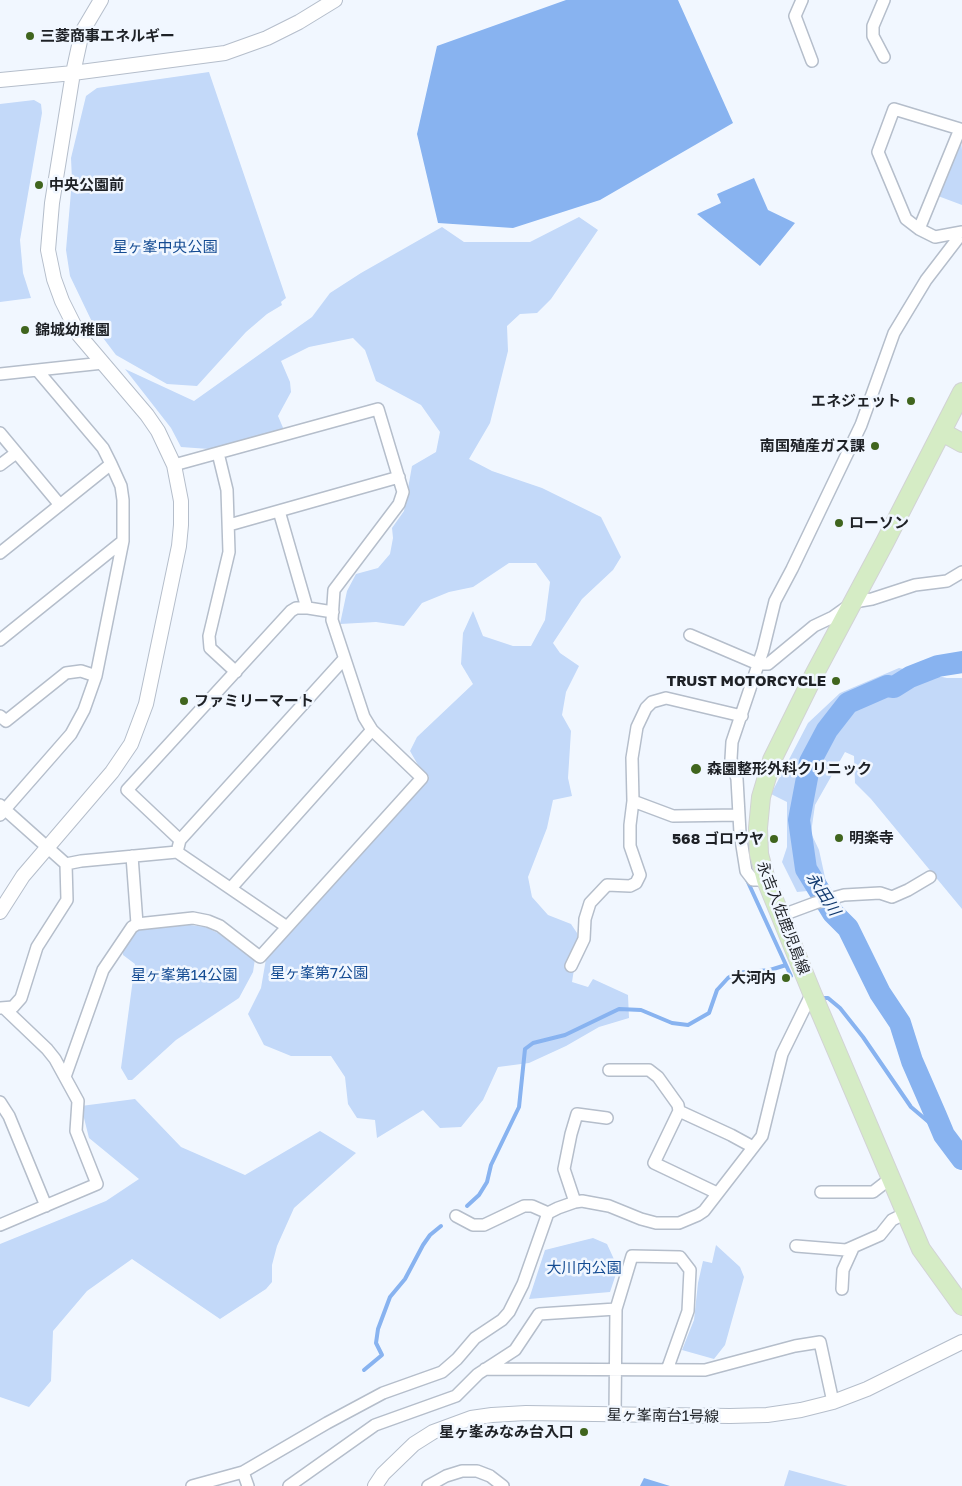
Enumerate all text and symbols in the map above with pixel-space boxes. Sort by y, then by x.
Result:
place label: 三菱商事エネルギー [40,27,175,45]
marker: 三菱商事エネルギー [24,30,36,42]
place label: 中央公園前 [49,176,124,194]
marker: 中央公園前 [33,179,45,191]
park label: 星ヶ峯中央公園 [113,238,217,256]
place label: 錦城幼稚園 [35,321,110,339]
marker: 錦城幼稚園 [19,324,31,336]
place label: エネジェット [811,392,901,410]
marker: エネジェット [905,395,917,407]
place label: 南国殖産ガス課 [760,437,865,455]
marker: 南国殖産ガス課 [869,440,881,452]
place label: ローソン [849,514,909,532]
marker: ローソン [833,517,845,529]
place label: TRUST MOTORCYCLE [666,672,826,690]
marker: TRUST MOTORCYCLE [830,675,842,687]
place label: ファミリーマート [194,692,314,710]
marker: ファミリーマート [178,695,190,707]
place label: 森園整形外科クリニック [707,760,872,778]
marker: 森園整形外科クリニック [689,762,703,776]
place label: 明楽寺 [849,829,894,847]
place label: 568 ゴロウヤ [672,830,764,848]
marker: 明楽寺 [833,832,845,844]
marker: 568 ゴロウヤ [768,833,780,845]
street label: 永吉入佐鹿児島線 [753,859,813,977]
water label: 永田川 [802,869,844,919]
park label: 星ヶ峯第7公園 [270,964,368,982]
park label: 星ヶ峯第14公園 [131,966,237,984]
place label: 大河内 [731,969,776,987]
marker: 大河内 [780,972,792,984]
park label: 大川内公園 [547,1259,621,1277]
street label: 星ヶ峯南台1号線 [607,1406,719,1426]
place label: 星ヶ峯みなみ台入口 [439,1423,574,1441]
marker: 星ヶ峯みなみ台入口 [578,1426,590,1438]

